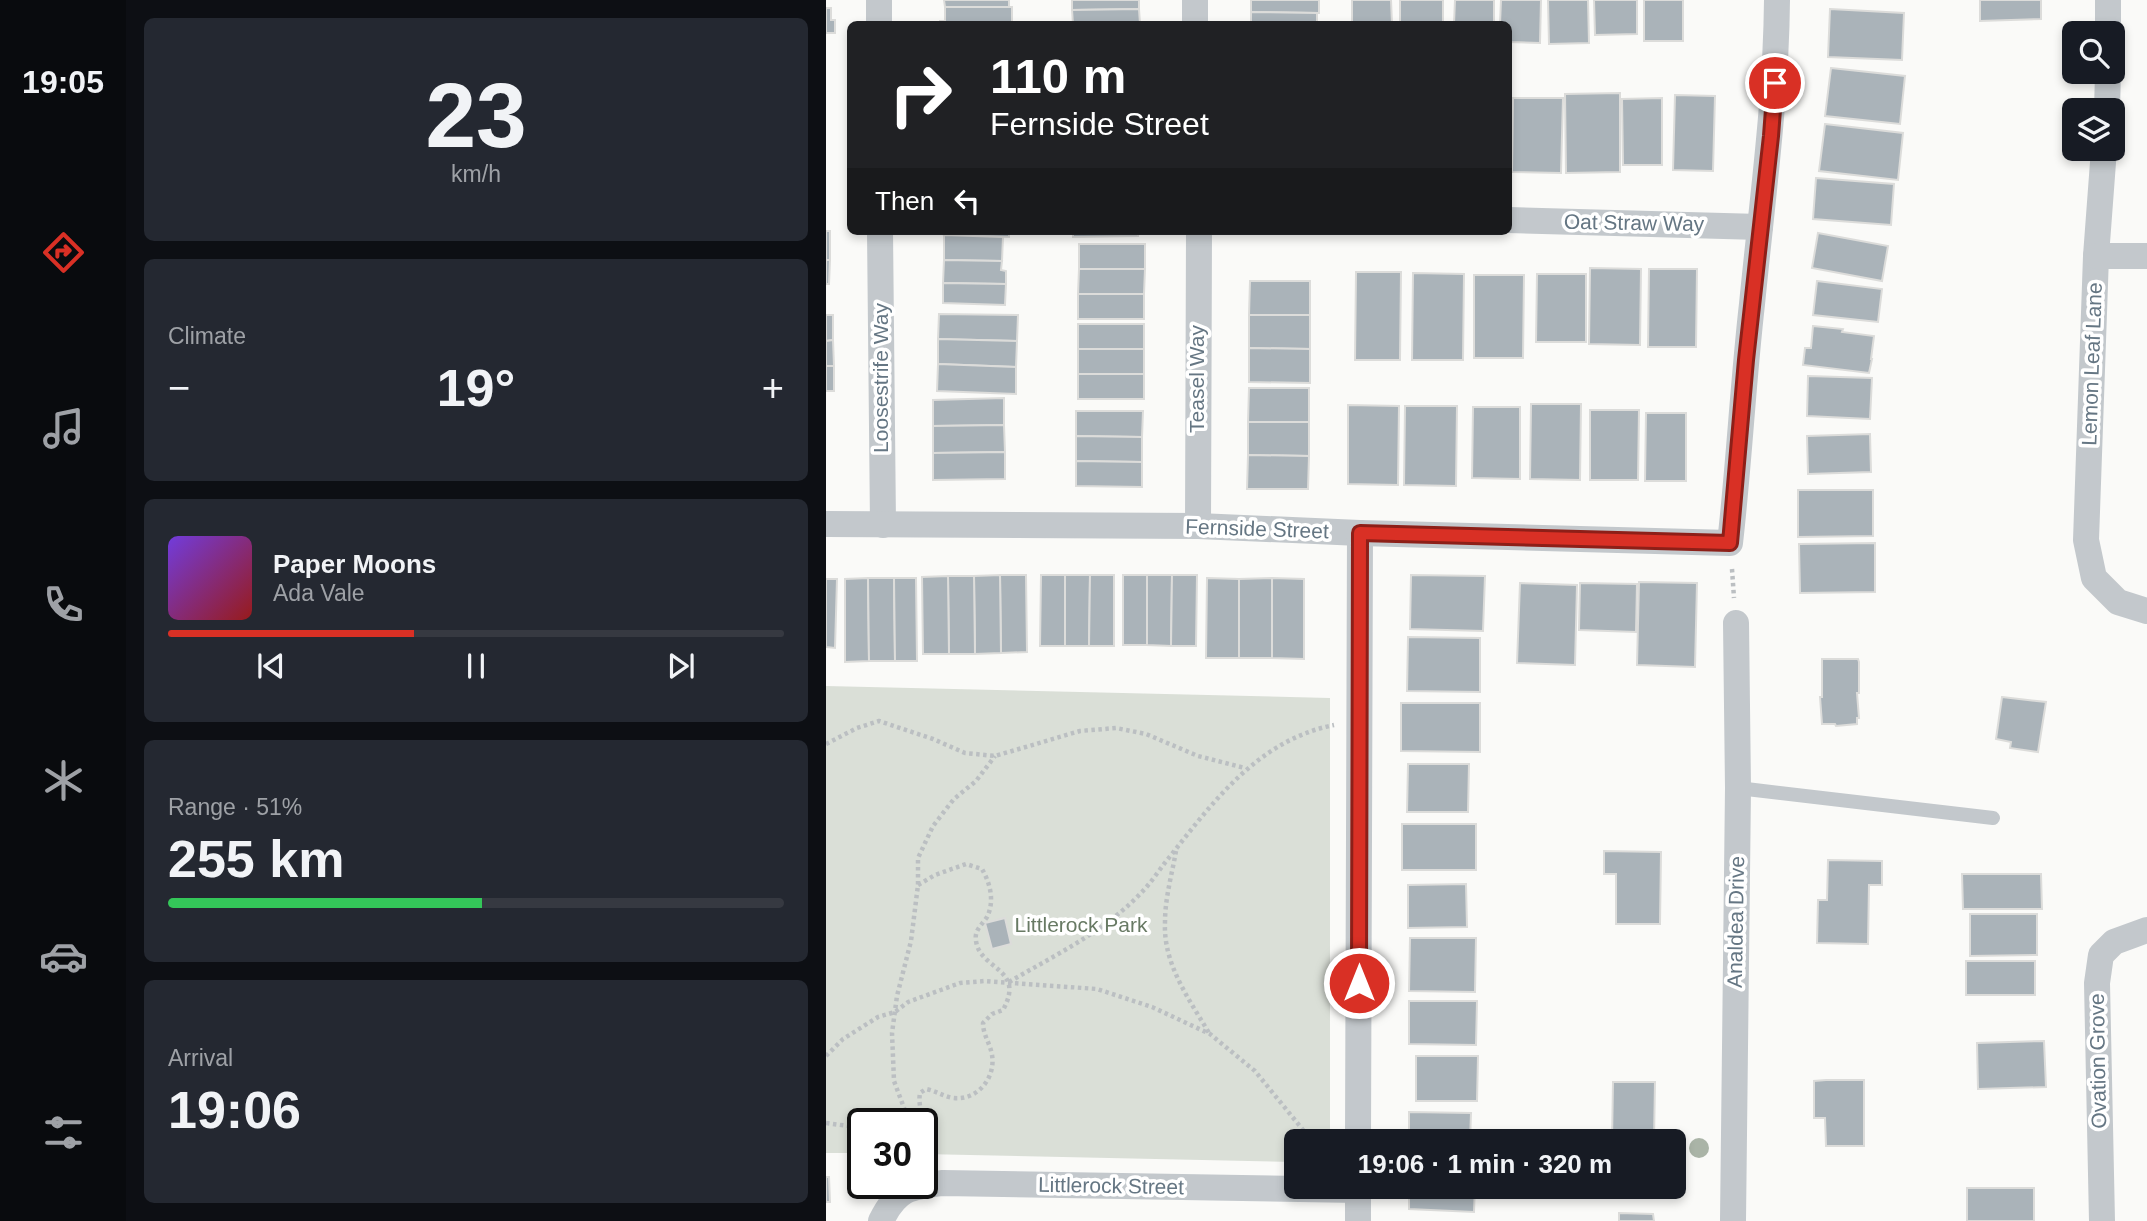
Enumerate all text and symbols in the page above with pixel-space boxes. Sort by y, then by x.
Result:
map controls [2062,21,2125,161]
button: search [2062,21,2125,84]
icon: right [875,49,966,140]
text: 110 m [990,49,1126,103]
pin [1745,53,1805,113]
text: 19:05 [22,64,104,100]
icon: arrive [1756,64,1794,102]
text: 23 [425,65,527,166]
button: layers [2062,98,2125,161]
text: Fernside Street [990,106,1209,142]
text: km/h [451,161,501,187]
icon: left [948,182,986,220]
text: Then [875,186,934,216]
street label: Oat Straw Way [1564,210,1705,235]
icon: directions [39,228,88,277]
street label: Lemon Leaf Lane [2077,282,2106,446]
street label: Loosestrife Way [869,303,892,453]
text: Climate [168,323,246,349]
street label: Teasel Way [1185,325,1208,433]
text: 19° [437,359,515,417]
text: − [168,367,190,409]
text: + [762,367,784,409]
icon: music [39,404,88,453]
street label: Fernside Street [1185,515,1329,543]
text: Paper Moons [273,549,436,579]
icon: phone [39,580,88,629]
text: Ada Vale [273,580,365,606]
icon: previous [252,647,290,685]
icon: pause [457,647,495,685]
icon: next [662,647,700,685]
icon: climate [39,756,88,805]
text: Range · 51% [168,794,302,820]
text: 255 km [168,830,344,888]
street label: Analdea Drive [1723,856,1748,988]
park label: Littlerock Park [1014,913,1148,936]
icon: car [39,932,88,981]
position arrow [1322,946,1396,1020]
street label: Ovation Grove [2085,993,2110,1129]
text: Arrival [168,1045,233,1071]
text: 19:06 [168,1081,301,1139]
icon: filters [39,1108,88,1157]
speed limit sign: 30 [847,1108,938,1199]
text: 19:06 · 1 min · 320 m [1358,1149,1612,1179]
street label: Littlerock Street [1038,1173,1184,1198]

